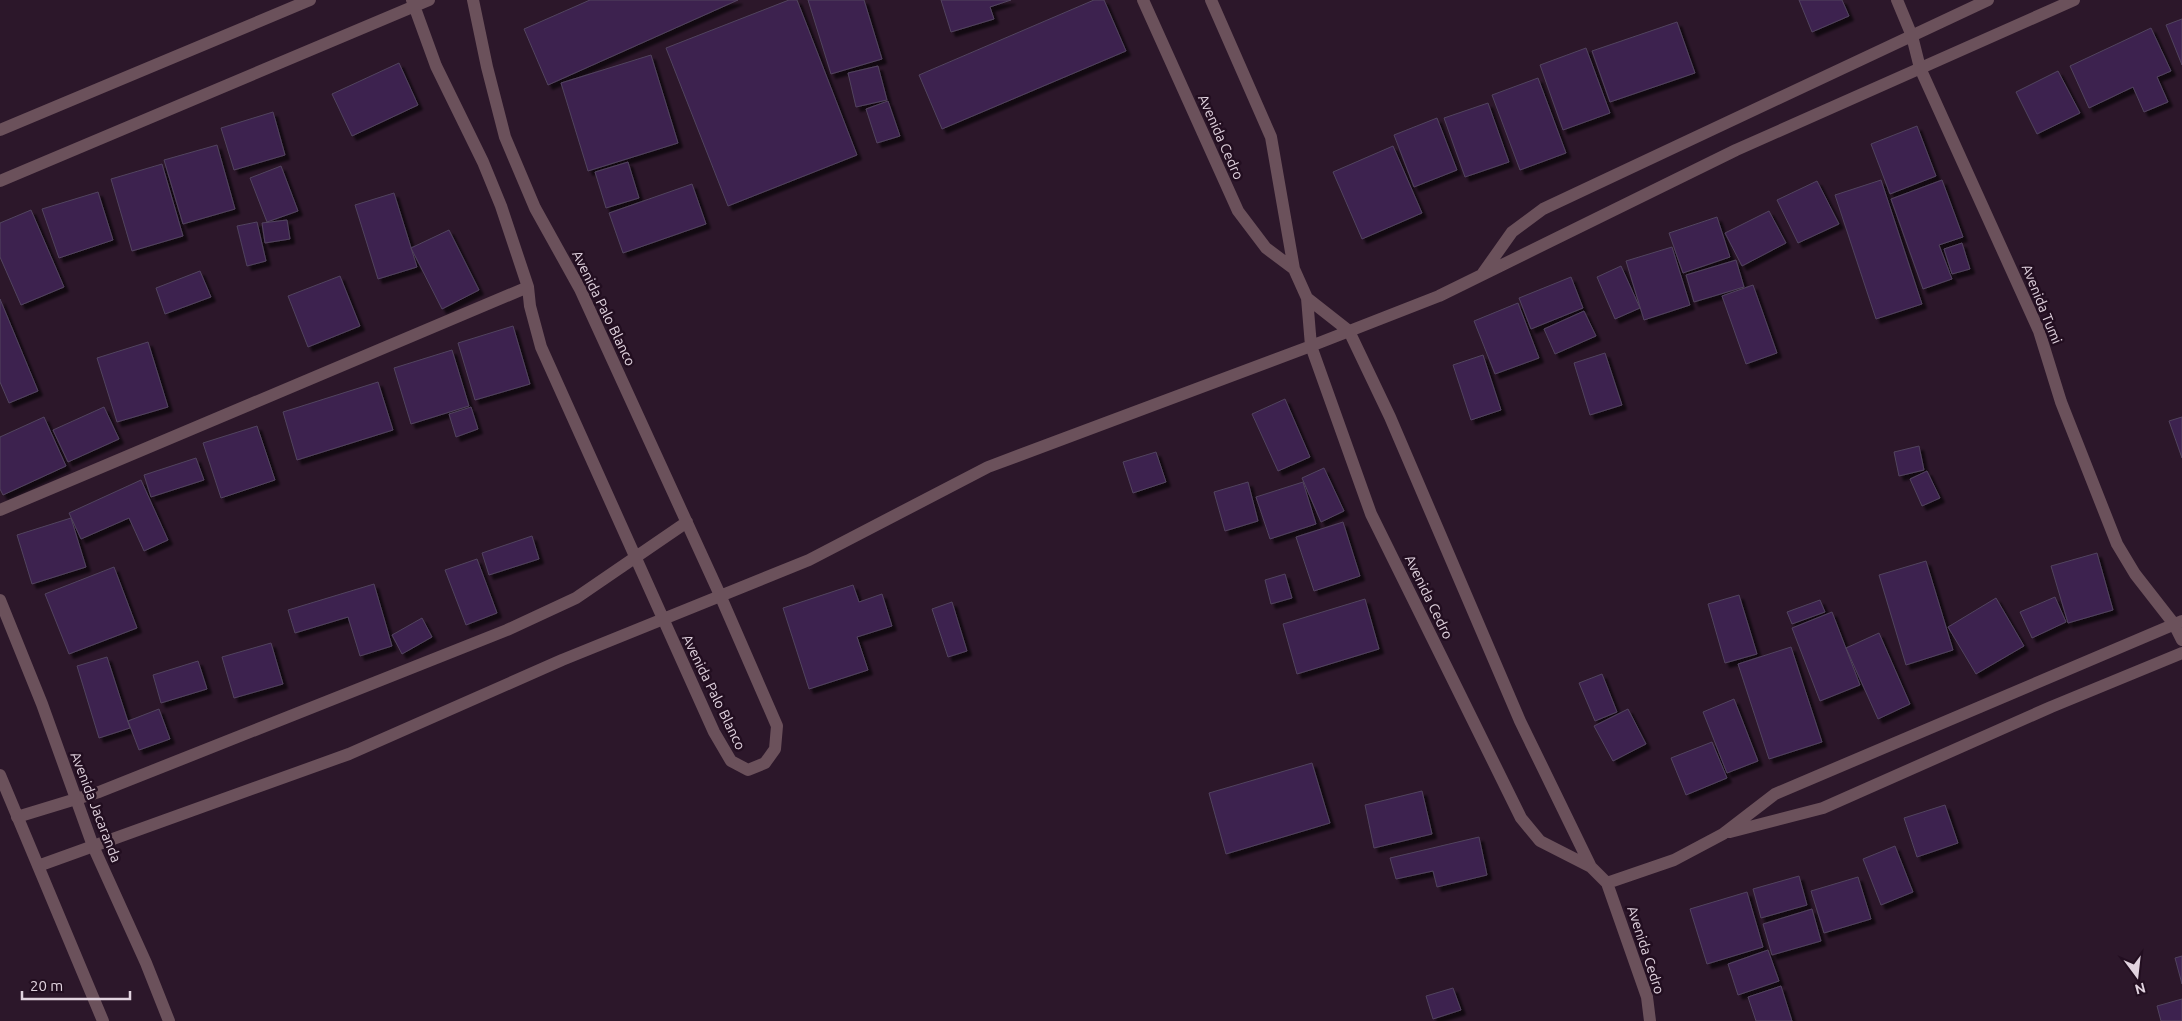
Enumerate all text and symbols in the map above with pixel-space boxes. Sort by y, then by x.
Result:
street label: Avenida Cedro [1195,92,1247,182]
street label: Avenida Palo Blanco [569,248,639,368]
street label: Avenida Tumi [2019,262,2065,346]
street label: Avenida Cedro [1402,552,1456,642]
street label: Avenida Palo Blanco [679,632,749,752]
street label: Avenida Jacaranda [68,749,124,865]
street label: Avenida Cedro [1624,904,1668,996]
north arrow [2112,951,2162,1001]
scale bar [22,968,130,1000]
text: 20 m [30,977,63,994]
text: N [2133,979,2147,998]

